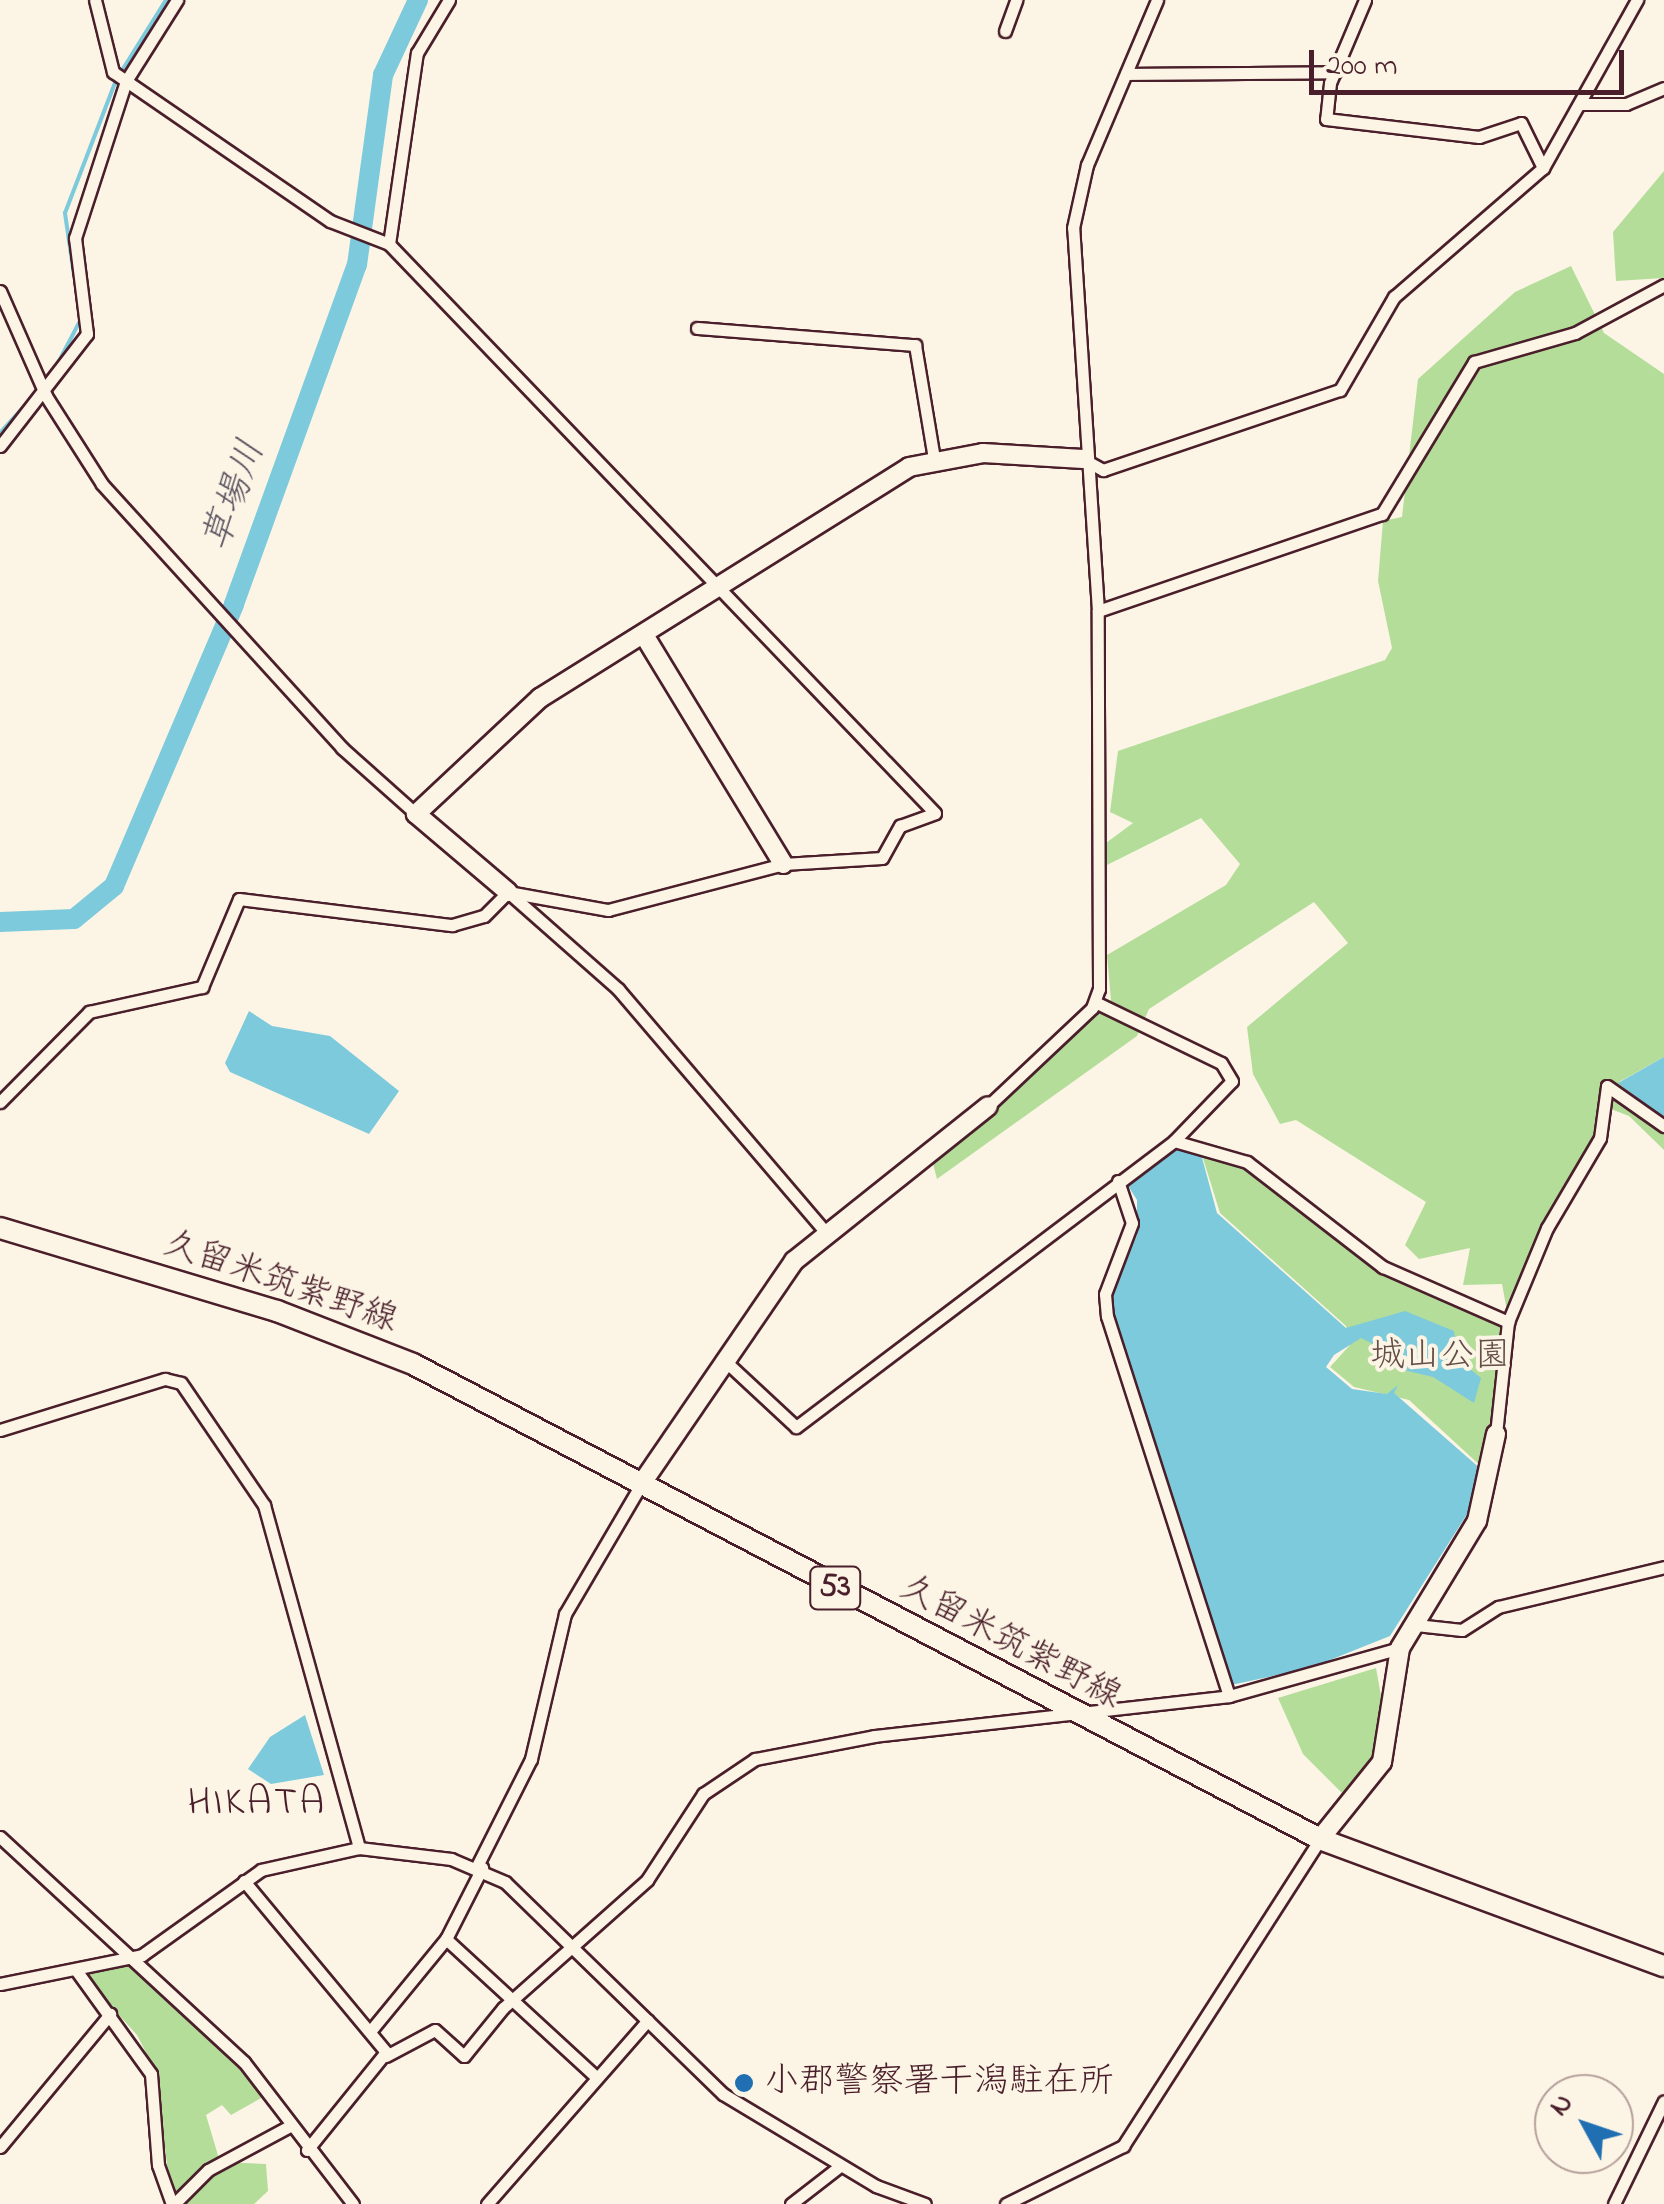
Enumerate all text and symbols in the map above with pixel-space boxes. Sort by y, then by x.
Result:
scale bar [1314,30,1629,92]
text: 200 m [1326,45,1398,89]
water label: 草場川 [195,435,277,557]
street label: 久留米筑紫野線 [157,1223,403,1343]
park label: 城山公園 [1370,1336,1510,1378]
road number: 53 [808,1561,862,1615]
street label: 久留米筑紫野線 [892,1567,1128,1719]
district label: HIKATA [187,1780,327,1828]
place label: 小郡警察署干潟駐在所 [764,2062,1114,2104]
marker: 小郡警察署干潟駐在所 [733,2072,755,2094]
north arrow [1534,2074,1634,2174]
text: N [1540,2085,1584,2126]

